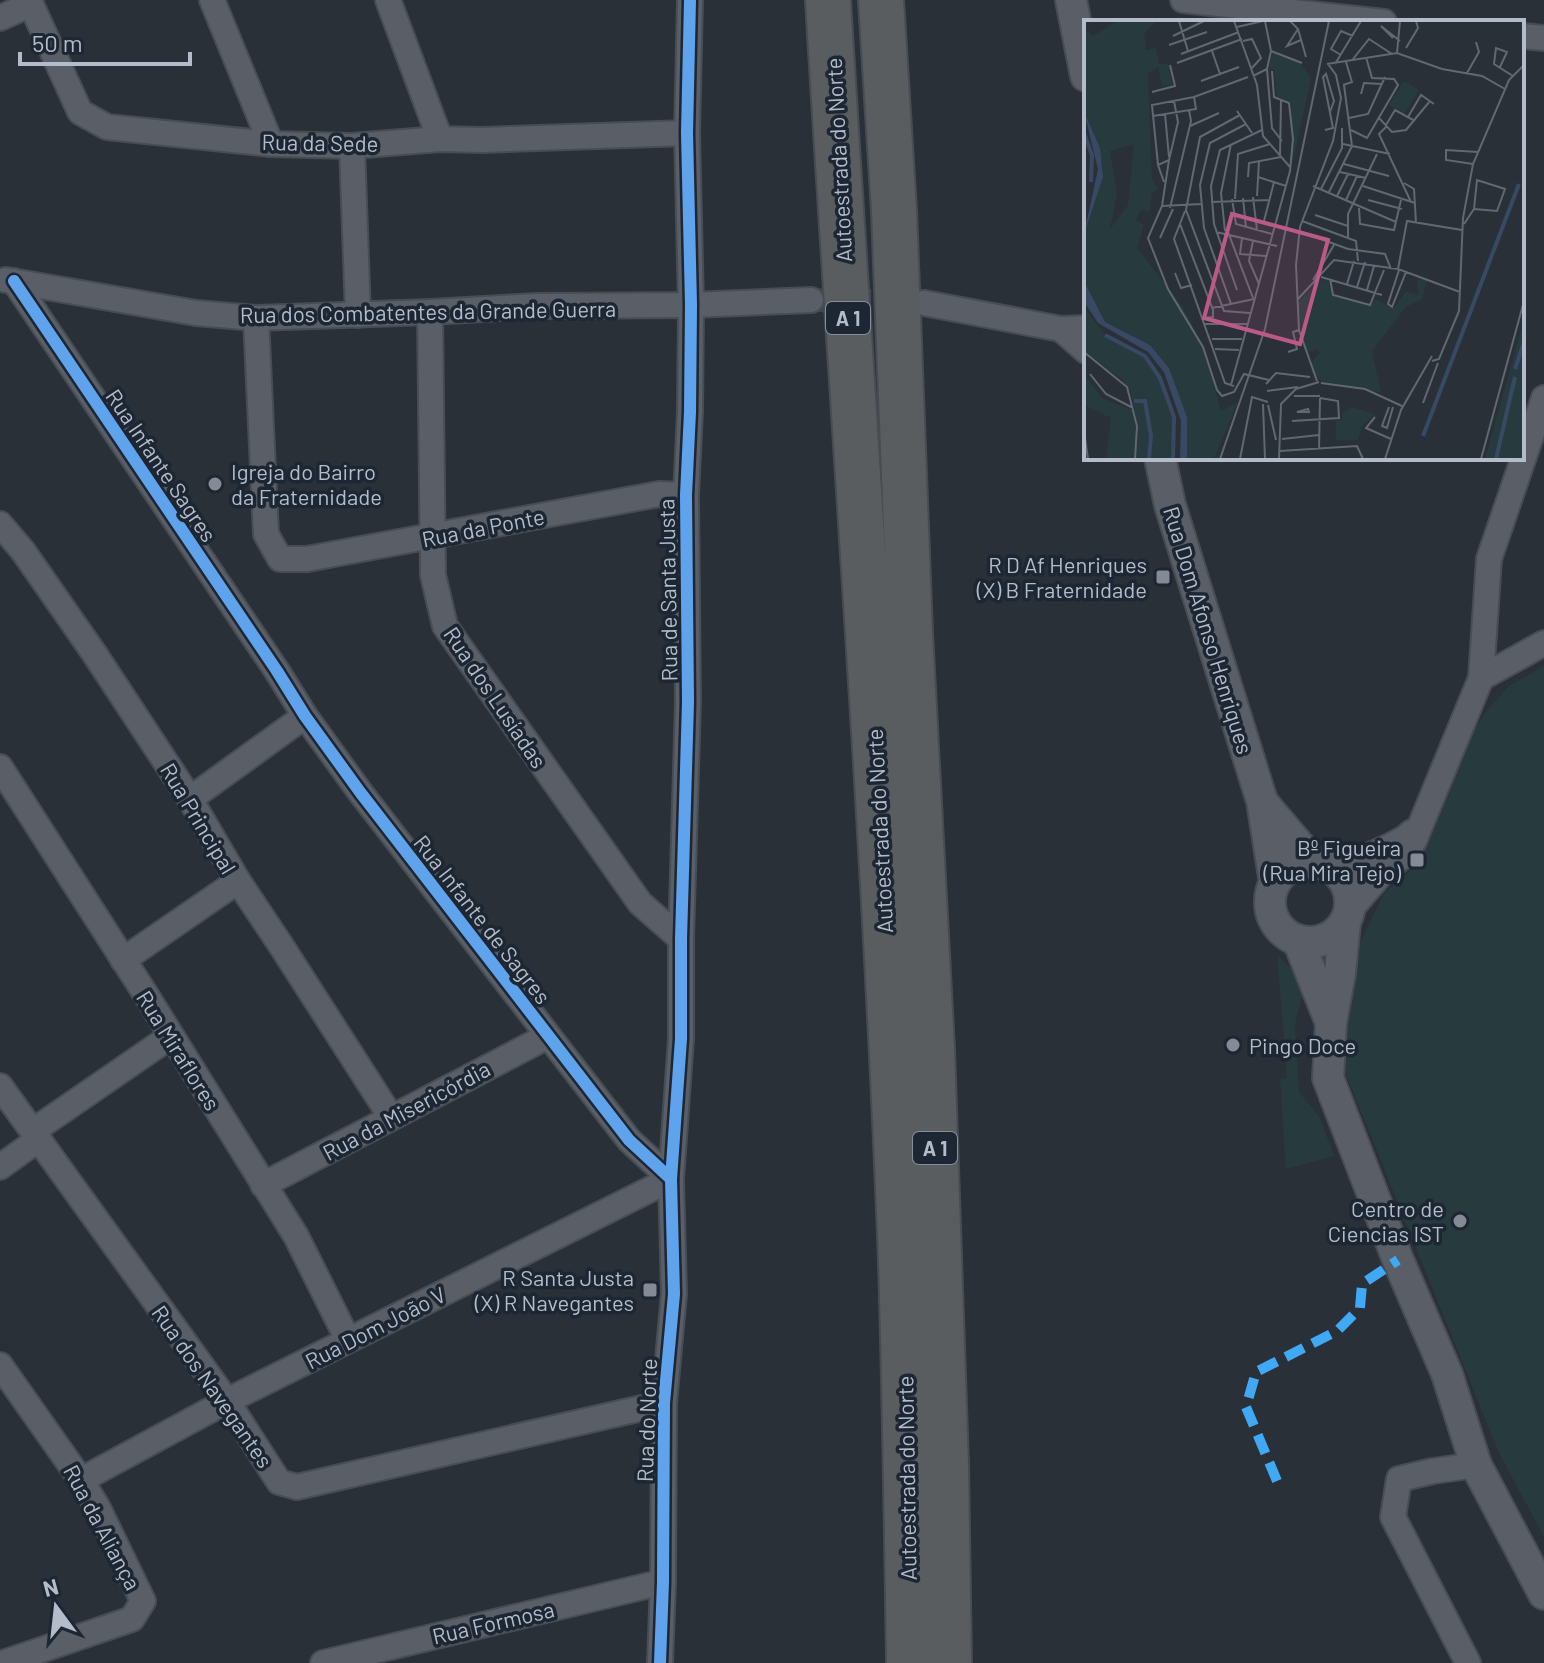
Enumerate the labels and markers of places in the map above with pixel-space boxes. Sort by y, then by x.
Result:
place label: Igreja do Bairro da Fraternidade [231,458,382,509]
marker: Igreja do Bairro da Fraternidade [206,475,224,493]
place label: R D Af Henriques (X) B Fraternidade [976,551,1147,602]
marker: R D Af Henriques (X) B Fraternidade [1154,568,1172,586]
place label: Bº Figueira (Rua Mira Tejo) [1263,834,1401,885]
marker: Bº Figueira (Rua Mira Tejo) [1408,851,1426,869]
place label: Pingo Doce [1249,1032,1356,1058]
marker: Pingo Doce [1224,1036,1242,1054]
place label: Centro de Ciencias IST [1328,1195,1444,1246]
marker: Centro de Ciencias IST [1451,1212,1469,1230]
place label: R Santa Justa (X) R Navegantes [474,1264,634,1315]
marker: R Santa Justa (X) R Navegantes [641,1281,659,1299]

